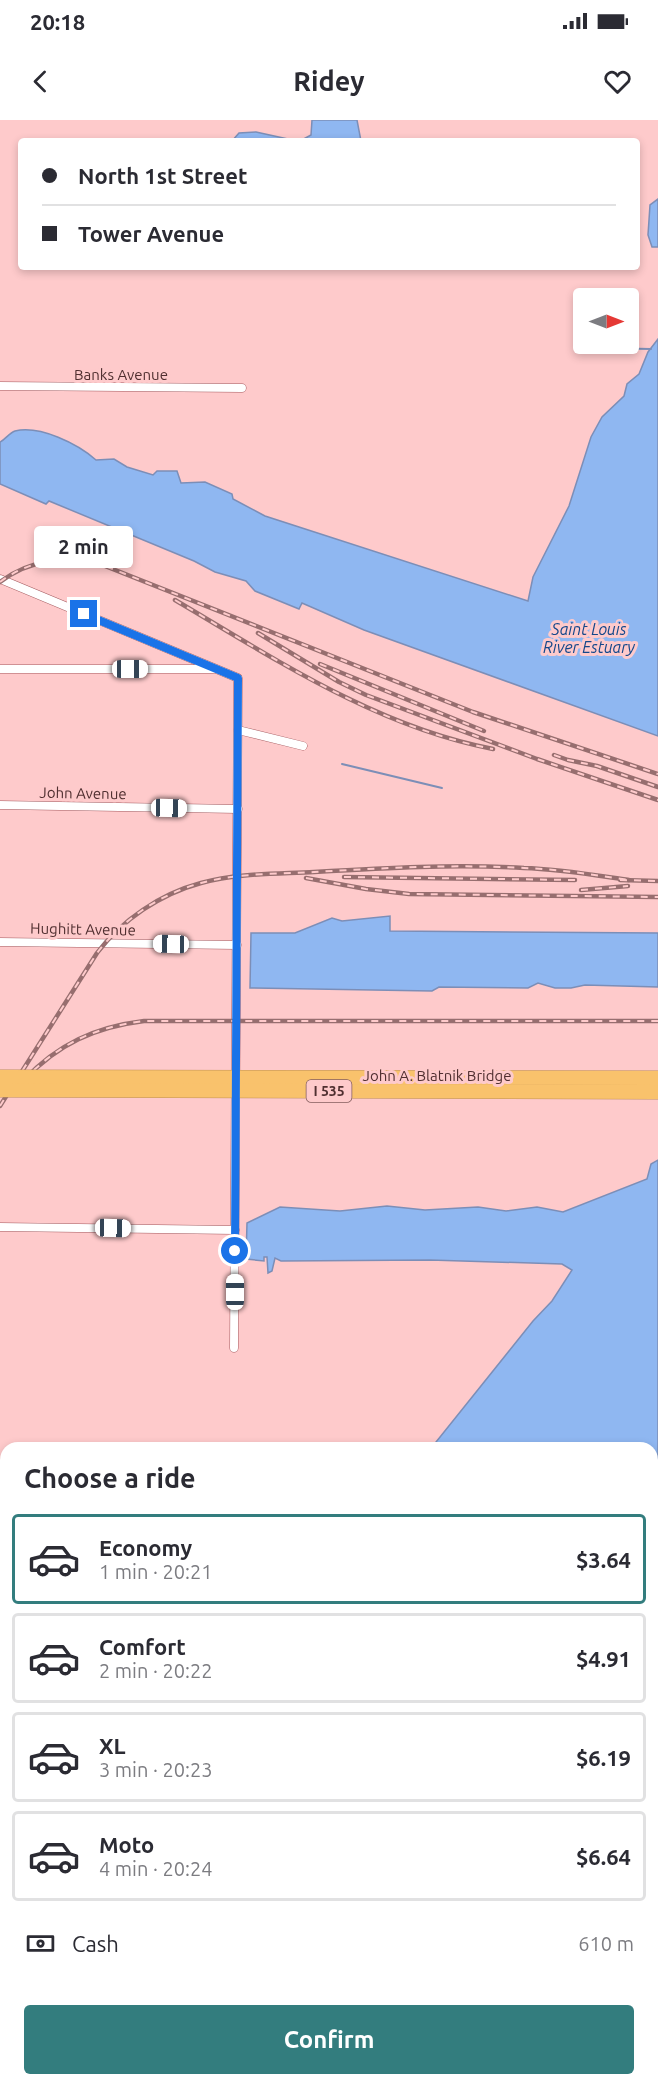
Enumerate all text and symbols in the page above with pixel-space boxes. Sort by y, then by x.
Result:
text: 20:18 [30,9,85,34]
icon: back [24,65,57,98]
icon: heart [601,65,634,98]
text: Ridey [293,66,365,96]
text: North 1st Street [78,163,247,188]
text: Tower Avenue [78,221,224,246]
north arrow [573,288,639,354]
map controls [573,288,639,354]
street label: Banks Avenue [74,366,168,383]
callout: 2 min [34,527,134,569]
text: 2 min [58,535,109,558]
route end [70,600,97,627]
water label: Saint Louis River Estuary [543,620,635,656]
car [112,660,148,678]
street label: John Avenue [39,784,127,802]
car [151,799,187,817]
street label: Hughitt Avenue [30,920,136,938]
car [153,935,189,953]
street label: John A. Blatnik Bridge [363,1067,511,1084]
road number: I 535 [306,1080,352,1102]
car [95,1219,131,1237]
route start [221,1237,248,1264]
car [226,1274,244,1310]
text: Choose a ride [24,1463,196,1493]
icon: car [27,1532,81,1586]
text: Economy [99,1535,192,1560]
text: $3.64 [576,1547,631,1572]
text: 1 min · 20:21 [99,1560,213,1583]
icon: car [27,1631,81,1685]
text: Comfort [99,1634,186,1659]
text: $4.91 [576,1646,631,1671]
text: 2 min · 20:22 [99,1659,213,1682]
icon: car [27,1730,81,1784]
text: XL [99,1733,126,1758]
text: $6.19 [576,1745,631,1770]
text: 3 min · 20:23 [99,1758,213,1781]
icon: car [27,1829,81,1883]
text: Moto [99,1832,154,1857]
text: $6.64 [576,1844,631,1869]
text: 4 min · 20:24 [99,1857,213,1880]
icon: cash [24,1927,57,1960]
text: Cash [72,1931,119,1956]
text: 610 m [578,1932,634,1955]
button: Confirm [24,2005,634,2074]

